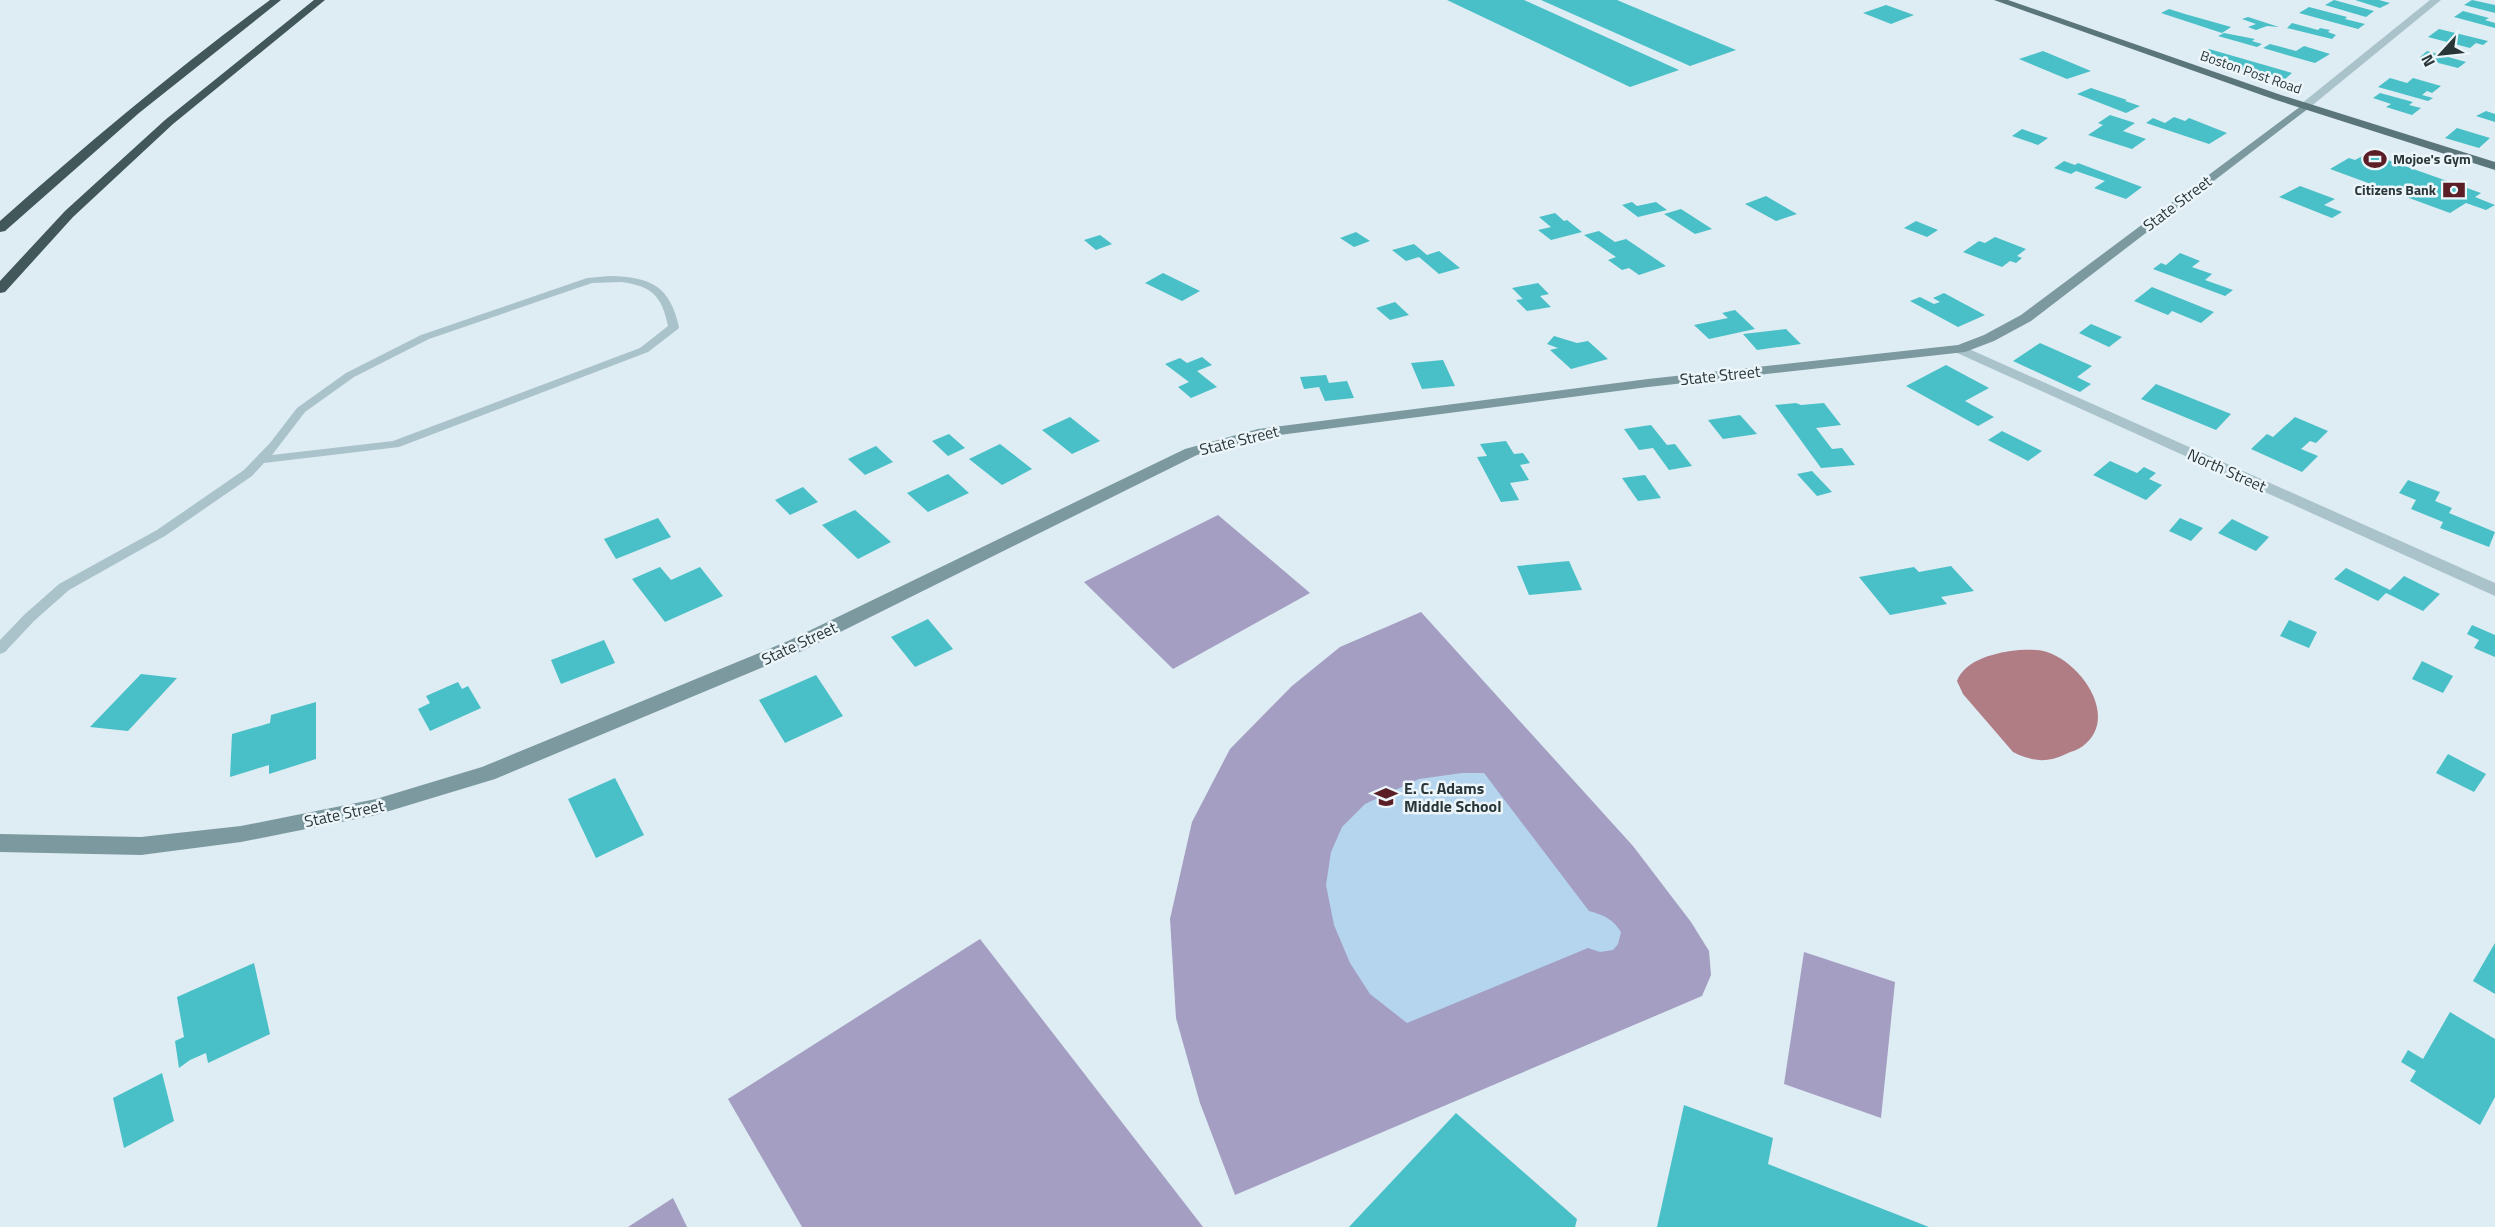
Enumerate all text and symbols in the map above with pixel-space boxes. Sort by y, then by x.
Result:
north arrow [2411,24,2471,84]
street label: Boston Post Road [2198,44,2305,99]
text: N [2414,50,2441,71]
sports icon: Mojoe's Gym [2362,146,2388,172]
place label: Mojoe's Gym [2393,148,2471,169]
street label: State Street [2138,169,2217,237]
bank icon: Citizens Bank [2441,177,2467,203]
place label: Citizens Bank [2355,179,2437,200]
street label: State Street [1679,359,1762,391]
street label: State Street [1197,419,1281,461]
street label: North Street [2184,442,2270,498]
street label: State Street [757,615,841,671]
place label: E. C. Adams Middle School [1404,776,1501,818]
school or university icon: E. C. Adams Middle School [1373,784,1399,810]
street label: State Street [302,793,386,833]

